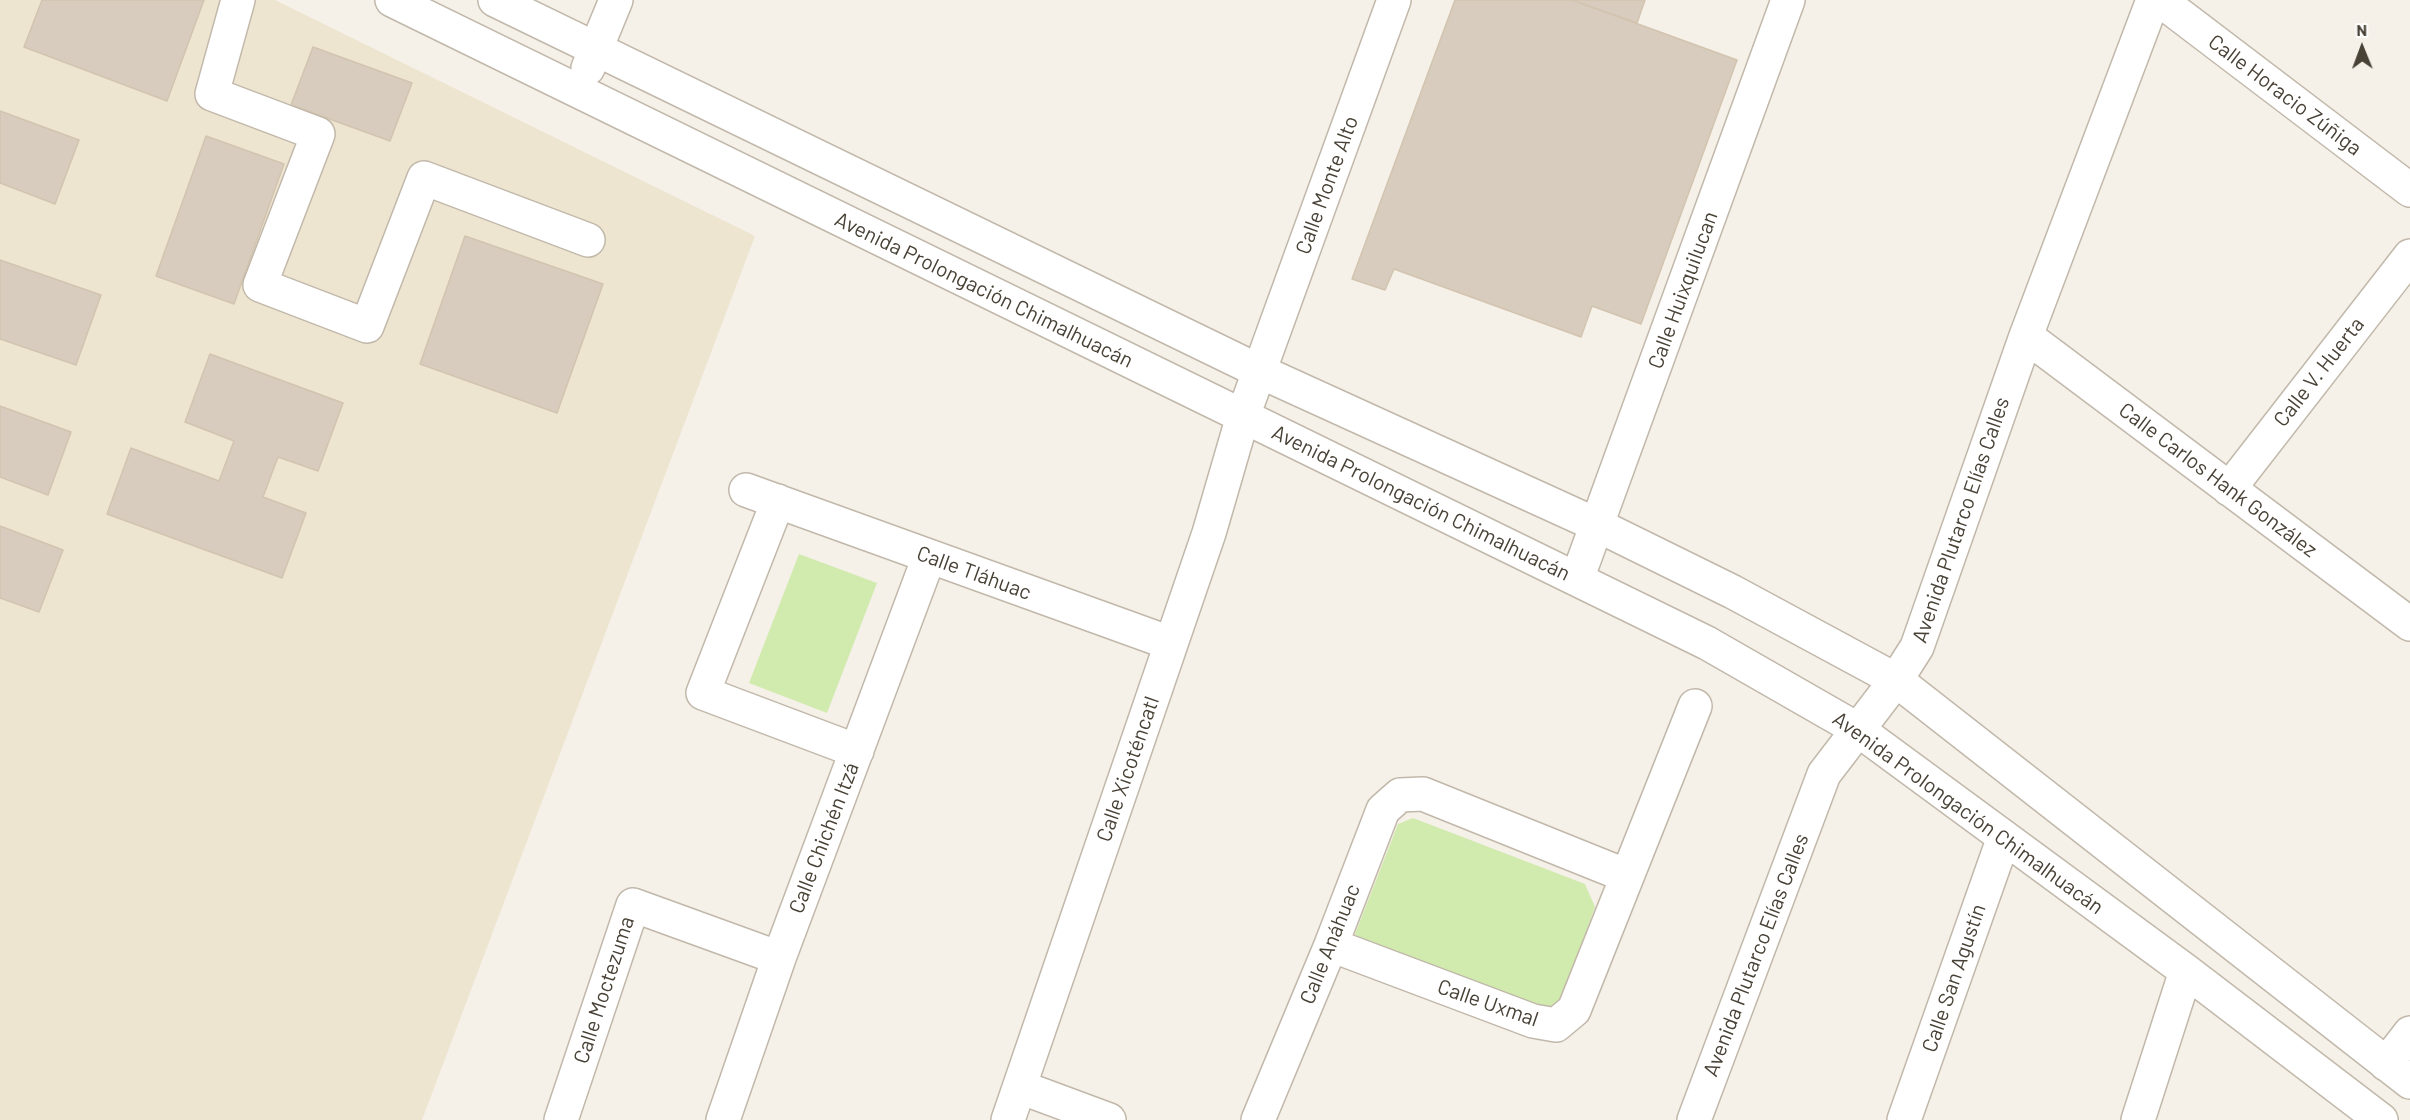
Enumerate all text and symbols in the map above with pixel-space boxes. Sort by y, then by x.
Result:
north arrow [2332,18,2392,78]
text: N [2356,20,2367,39]
street label: Calle Horacio Zúñiga [2203,29,2367,161]
street label: Calle Monte Alto [1290,112,1364,258]
street label: Avenida Prolongación Chimalhuacán [831,207,1137,373]
street label: Calle Huixquilucan [1643,208,1723,372]
street label: Calle V. Huerta [2268,312,2370,432]
street label: Avenida Plutarco Elías Calles [1907,394,2015,646]
street label: Calle Carlos Hank González [2114,397,2322,563]
street label: Avenida Prolongación Chimalhuacán [1268,420,1574,586]
street label: Calle Tláhuac [913,541,1035,605]
street label: Calle Xicoténcatl [1091,693,1165,845]
street label: Avenida Prolongación Chimalhuacán [1828,706,2108,920]
street label: Calle Chichén Itzá [784,759,864,917]
street label: Avenida Plutarco Elías Calles [1698,830,1814,1080]
street label: Calle Anáhuac [1294,880,1366,1008]
street label: Calle San Agustín [1917,901,1991,1055]
street label: Calle Moctezuma [568,913,640,1067]
street label: Calle Uxmal [1434,974,1542,1032]

